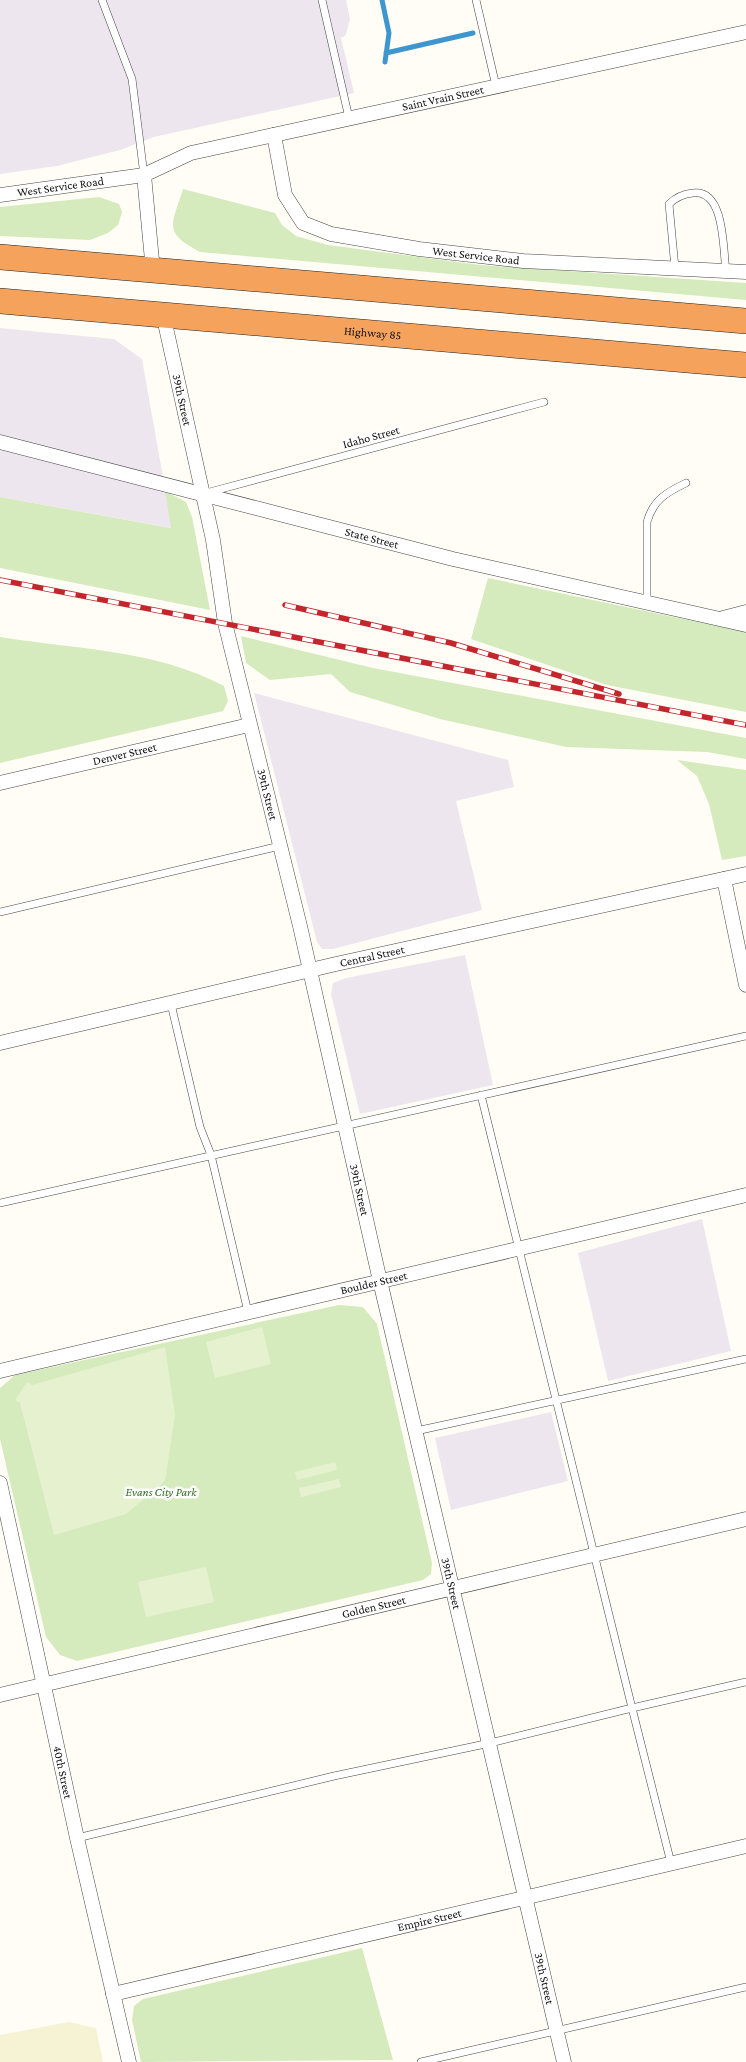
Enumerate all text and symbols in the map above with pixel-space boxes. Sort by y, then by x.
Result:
street label: Saint Vrain Street [401,82,486,114]
street label: West Service Road [16,174,105,200]
street label: West Service Road [432,244,521,268]
street label: Highway 85 [344,324,402,342]
street label: 39th Street [169,373,195,428]
street label: Idaho Street [341,422,402,451]
street label: State Street [344,524,401,552]
street label: Denver Street [91,740,159,768]
street label: 39th Street [254,767,281,823]
street label: Central Street [338,942,407,970]
street label: 39th Street [347,1163,372,1218]
street label: Boulder Street [339,1268,410,1297]
park label: Evans City Park [126,1485,197,1499]
street label: 39th Street [438,1556,464,1612]
street label: Golden Street [340,1592,408,1621]
street label: 40th Street [50,1745,76,1801]
street label: Empire Street [396,1906,464,1934]
street label: 39th Street [531,1951,557,2007]

